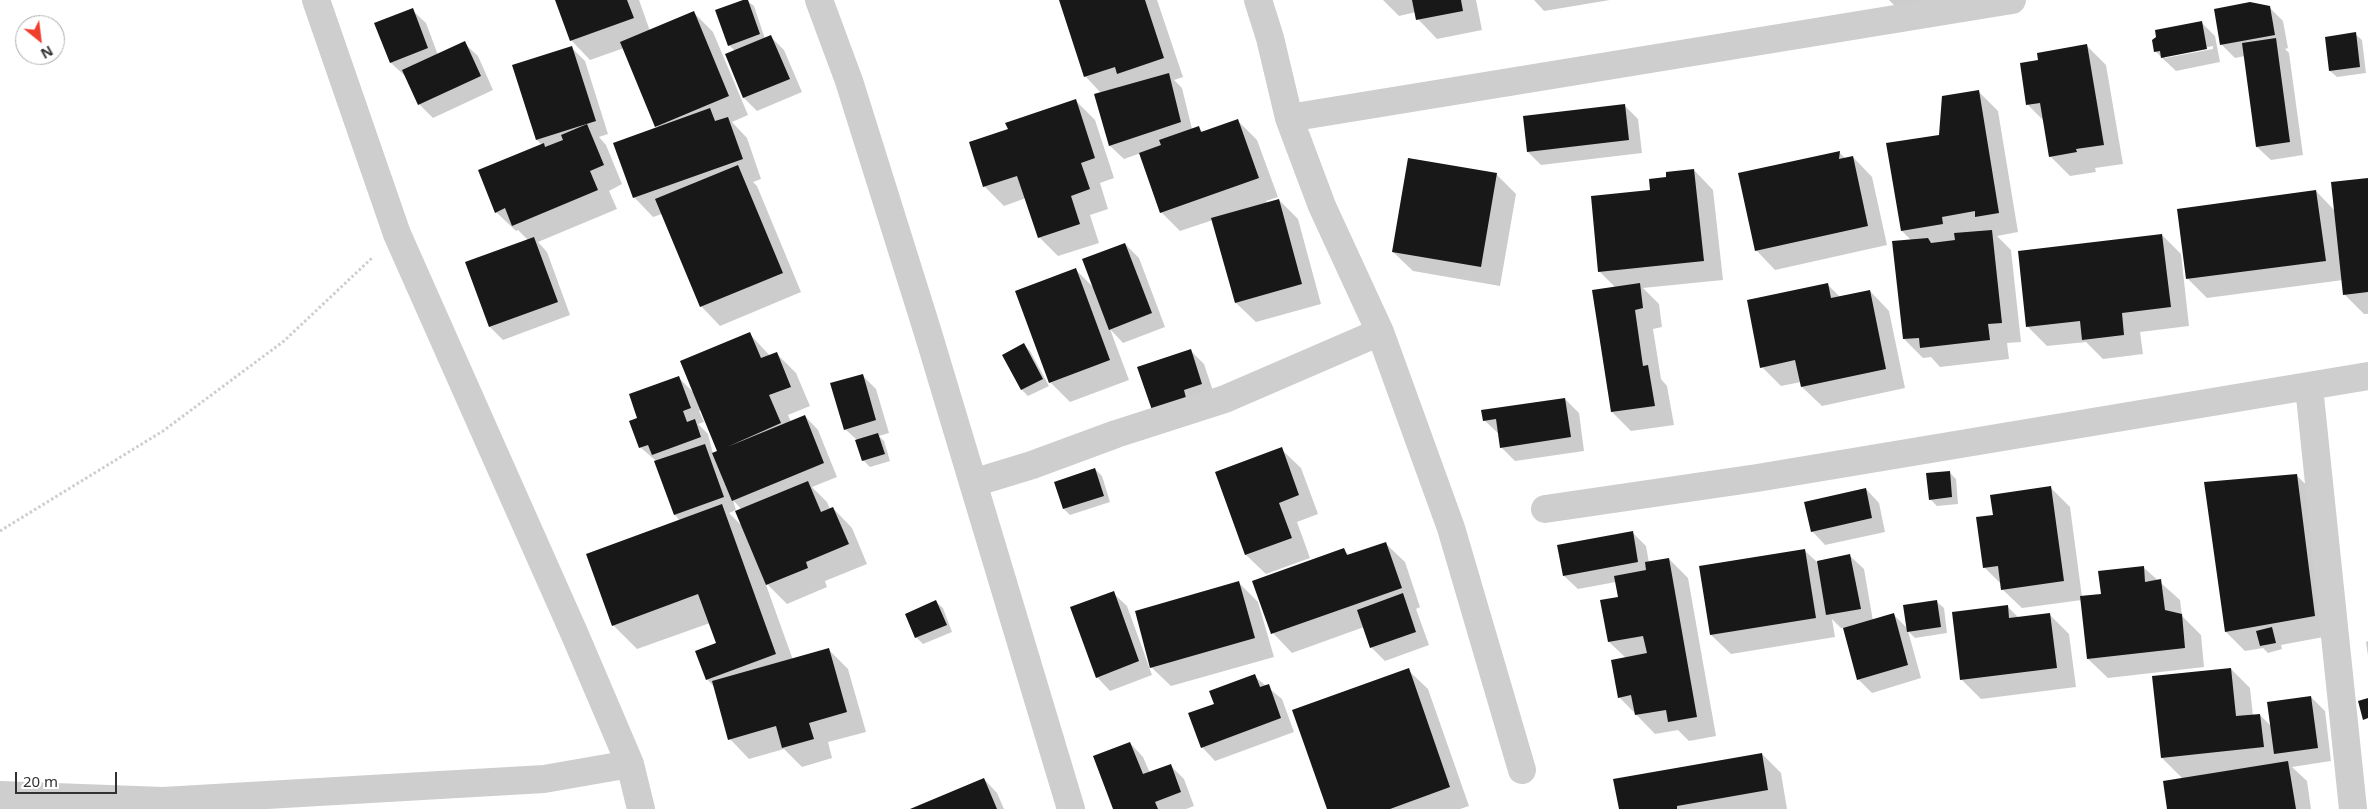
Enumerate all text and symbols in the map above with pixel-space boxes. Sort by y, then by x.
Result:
north arrow [15,15,65,65]
text: N [37,42,57,64]
scale bar [18,762,120,794]
text: 20 m [23,771,58,791]

